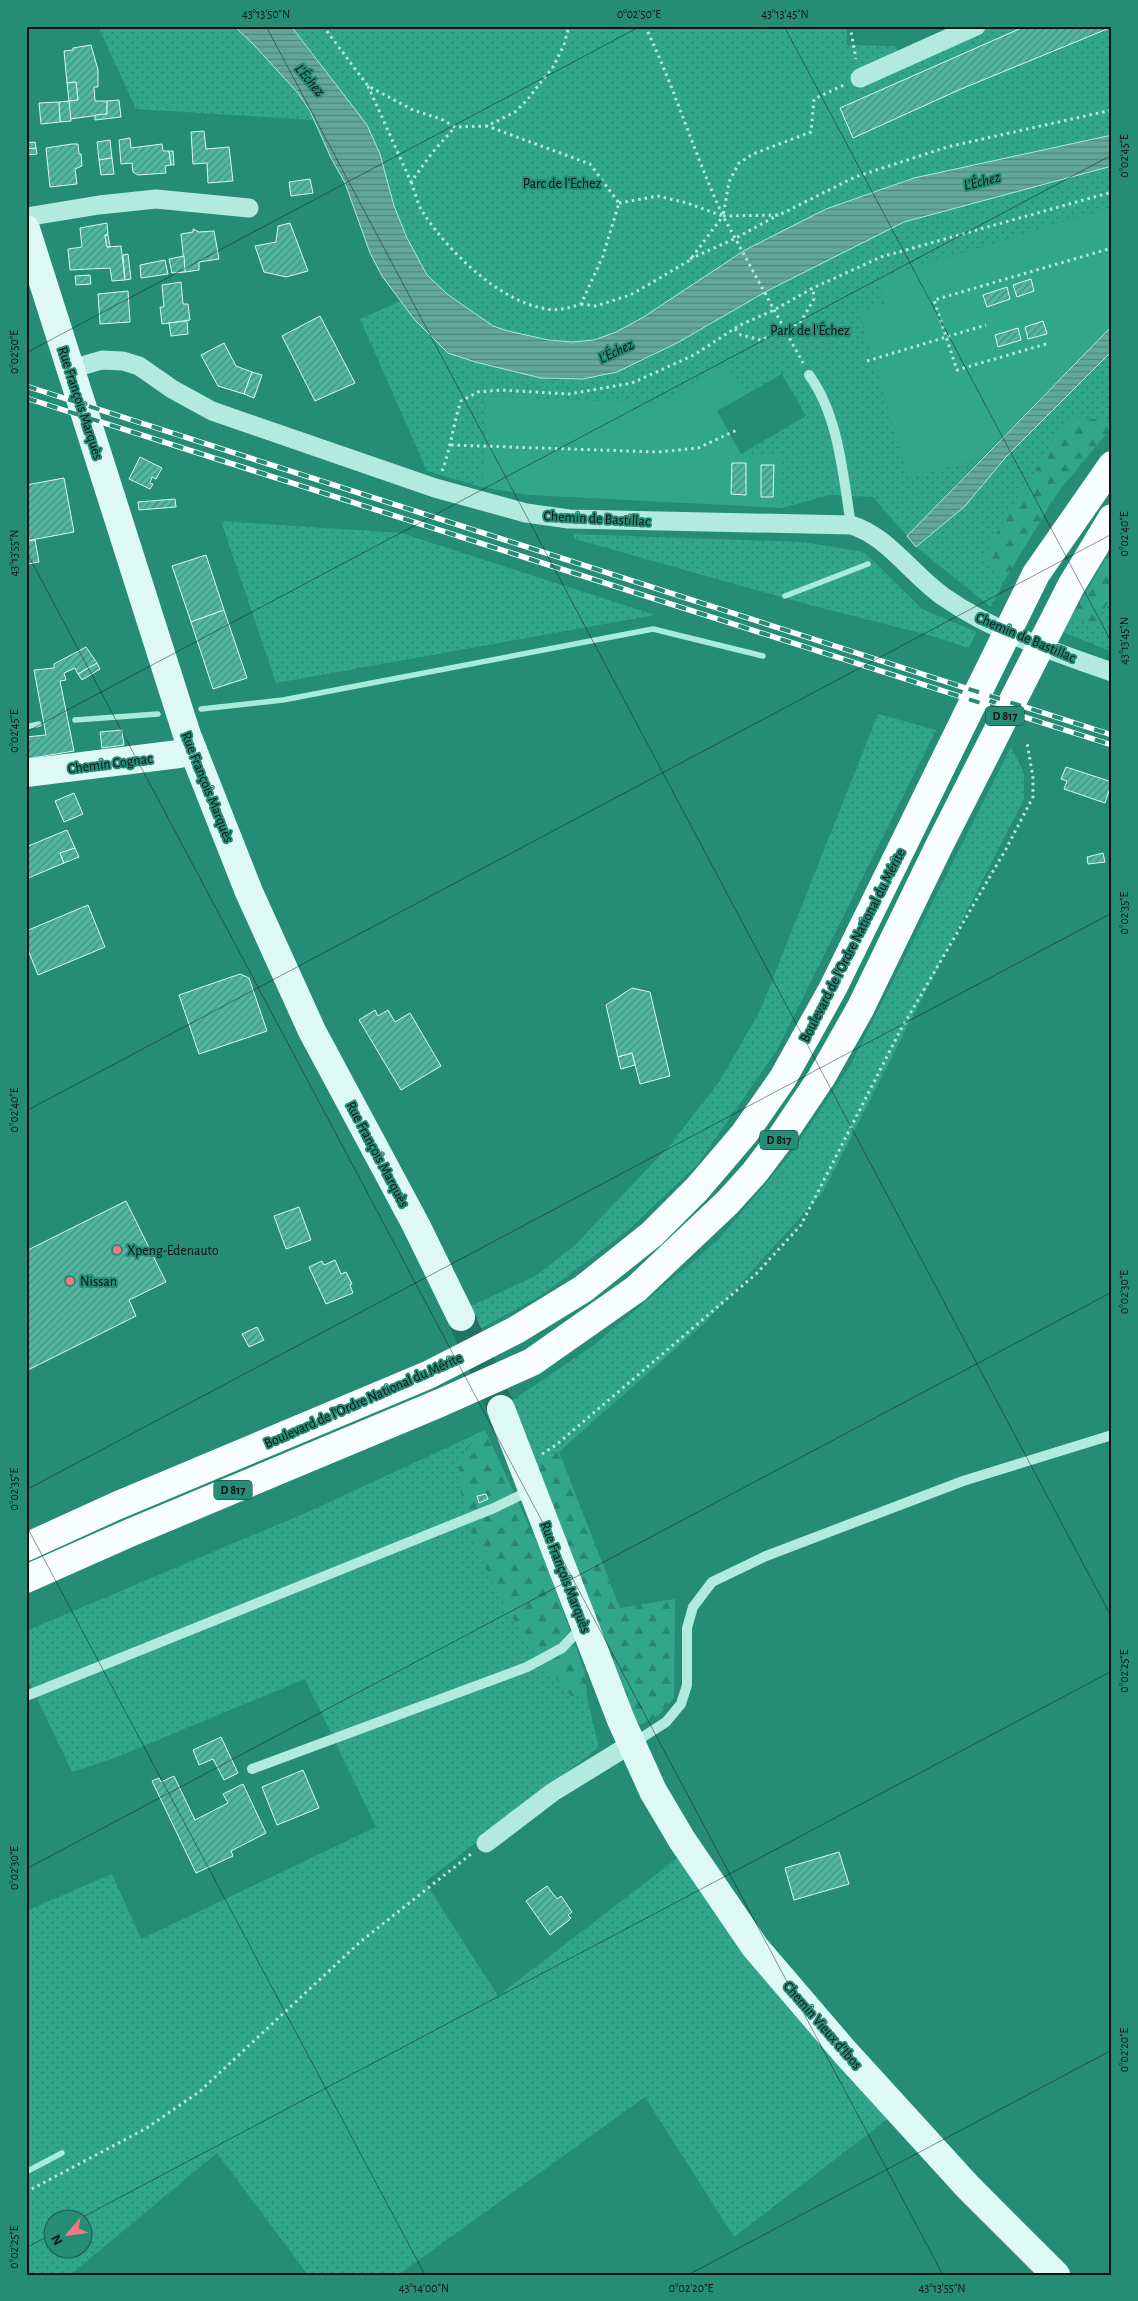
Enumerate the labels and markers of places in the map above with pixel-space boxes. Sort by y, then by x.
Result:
marker: Xpeng-Edenauto [111,1244,123,1256]
place label: Xpeng-Edenauto [127,1244,219,1258]
marker: Nissan [64,1275,76,1287]
place label: Nissan [80,1275,117,1289]

